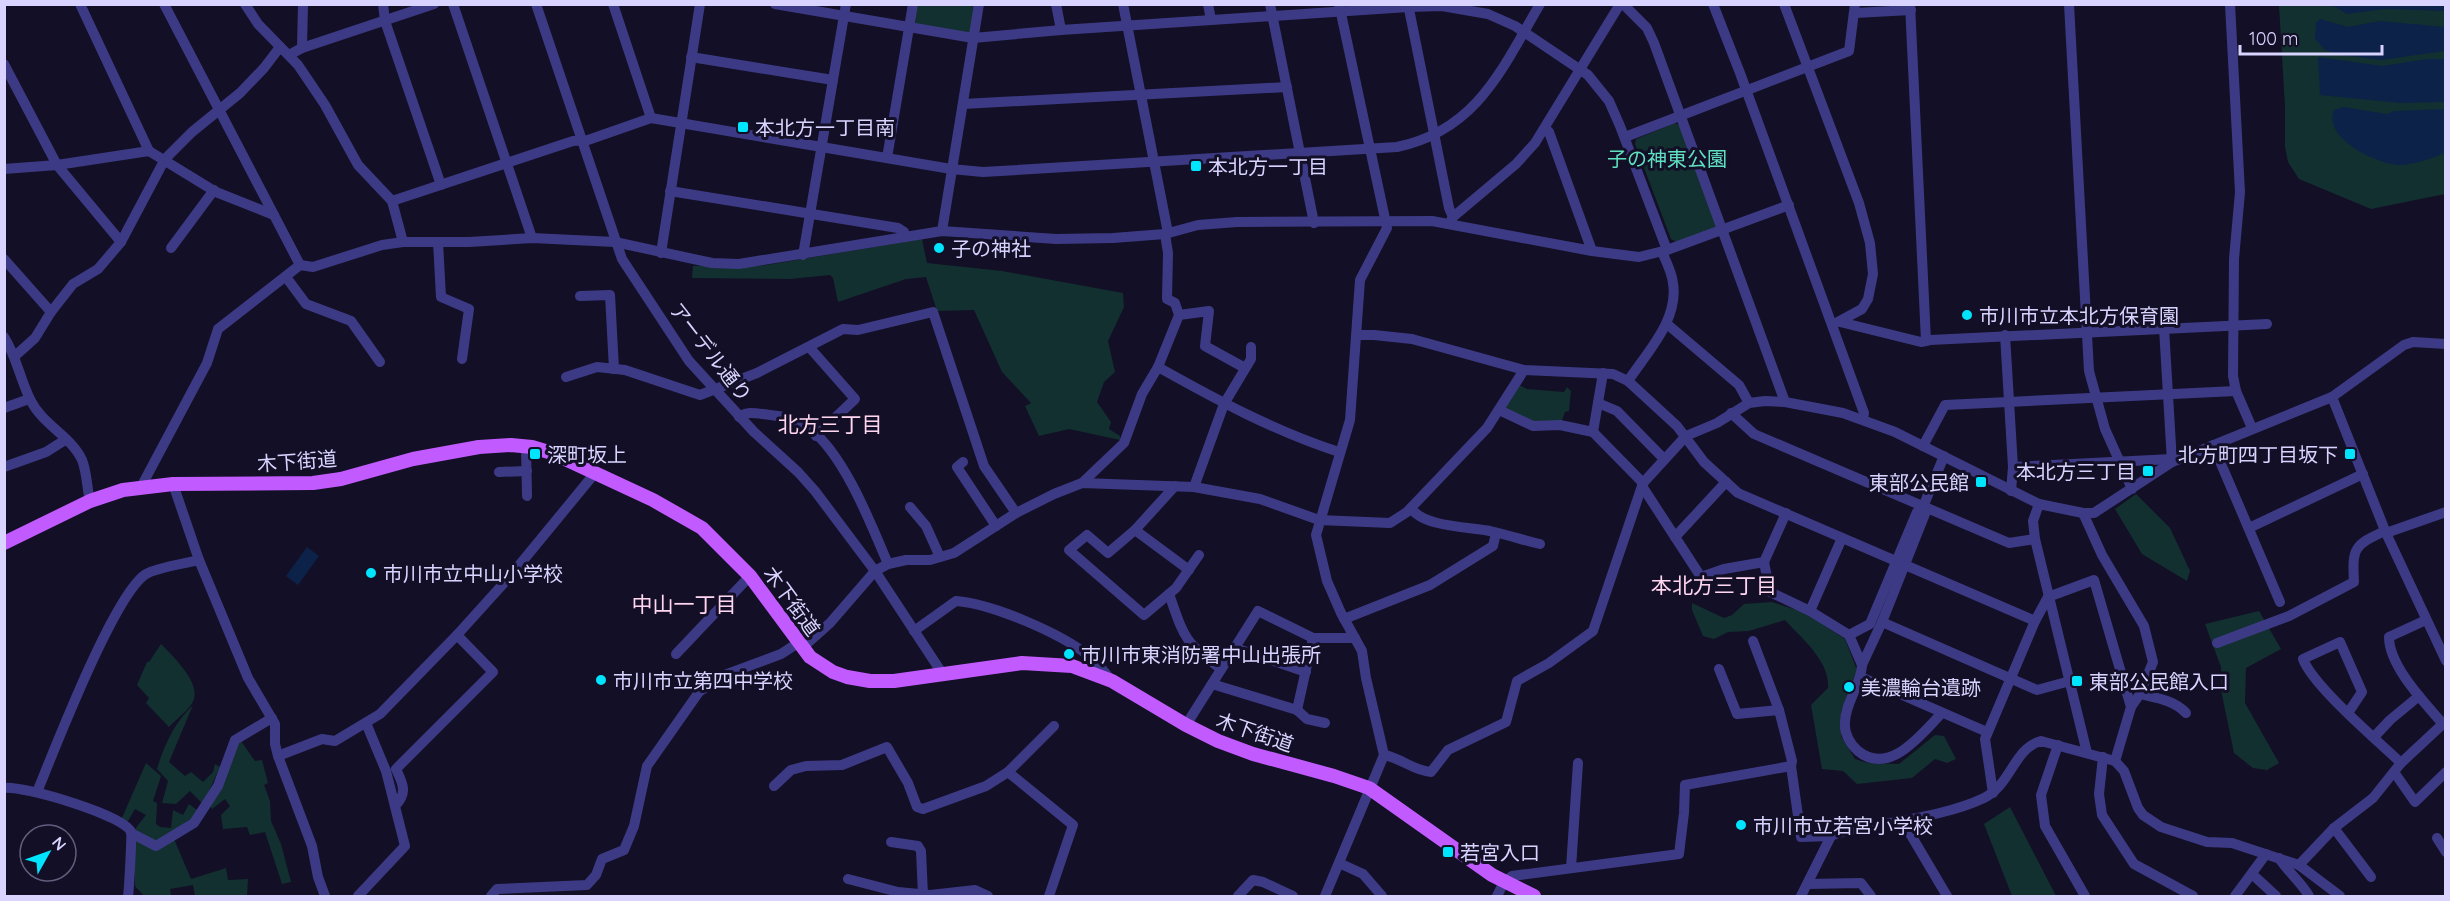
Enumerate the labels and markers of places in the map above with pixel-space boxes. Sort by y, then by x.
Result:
place label: 本北方一丁目南 [755,115,895,140]
marker: 本北方一丁目南 [736,120,750,134]
place label: 本北方一丁目 [1208,154,1328,179]
marker: 本北方一丁目 [1189,159,1203,173]
place label: 子の神社 [951,236,1031,261]
marker: 子の神社 [932,241,946,255]
place label: 市川市立本北方保育園 [1979,303,2179,328]
marker: 市川市立本北方保育園 [1960,308,1974,322]
place label: 深町坂上 [547,442,627,467]
place label: 北方町四丁目坂下 [2178,442,2338,467]
marker: 深町坂上 [528,447,542,461]
marker: 北方町四丁目坂下 [2343,447,2357,461]
place label: 本北方三丁目 [2016,459,2136,484]
marker: 本北方三丁目 [2141,464,2155,478]
place label: 東部公民館 [1869,470,1969,495]
marker: 東部公民館 [1974,475,1988,489]
place label: 市川市立中山小学校 [383,561,563,586]
marker: 市川市立中山小学校 [364,566,378,580]
place label: 市川市東消防署中山出張所 [1081,642,1321,667]
marker: 市川市東消防署中山出張所 [1062,647,1076,661]
place label: 市川市立第四中学校 [613,668,793,693]
place label: 東部公民館入口 [2089,669,2229,694]
marker: 市川市立第四中学校 [594,673,608,687]
marker: 東部公民館入口 [2070,674,2084,688]
place label: 美濃輪台遺跡 [1861,675,1981,700]
marker: 美濃輪台遺跡 [1842,680,1856,694]
place label: 市川市立若宮小学校 [1753,813,1933,838]
marker: 市川市立若宮小学校 [1734,818,1748,832]
place label: 若宮入口 [1460,840,1540,865]
marker: 若宮入口 [1441,845,1455,859]

